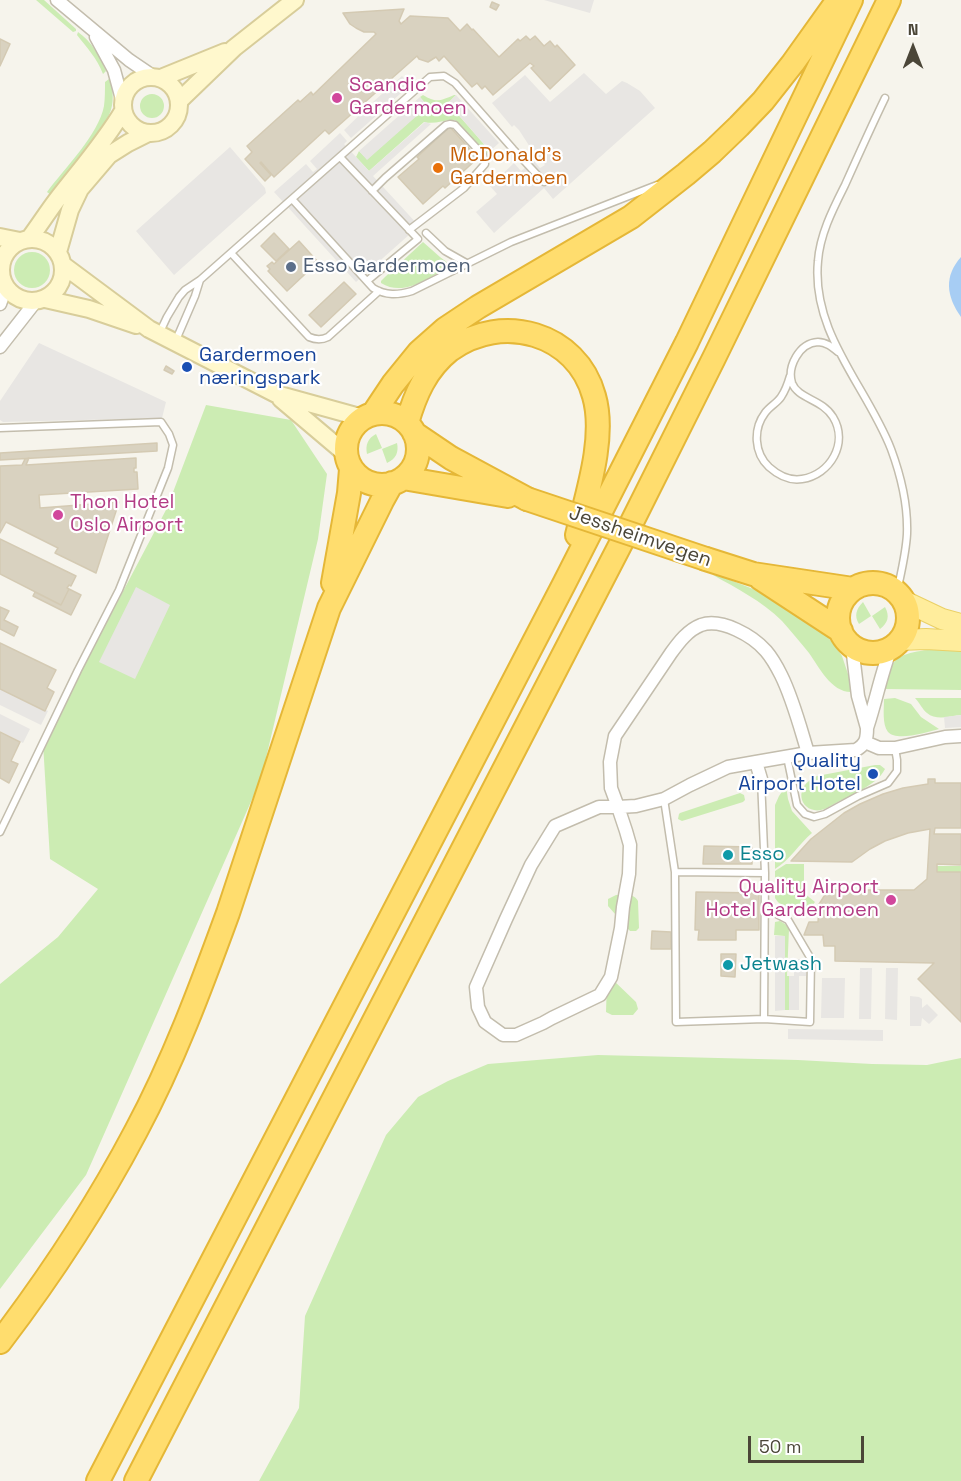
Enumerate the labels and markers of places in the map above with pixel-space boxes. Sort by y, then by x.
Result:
place label: Scandic Gardermoen [349,74,467,121]
marker: Scandic Gardermoen [330,91,344,105]
place label: McDonald's Gardermoen [450,144,568,191]
marker: McDonald's Gardermoen [431,161,445,175]
place label: Esso Gardermoen [303,255,471,279]
marker: Esso Gardermoen [284,260,298,274]
place label: Gardermoen næringspark [199,344,321,391]
marker: Gardermoen næringspark [180,360,194,374]
place label: Thon Hotel Oslo Airport [70,491,183,538]
marker: Thon Hotel Oslo Airport [51,508,65,522]
place label: Quality Airport Hotel [738,750,861,797]
marker: Quality Airport Hotel [866,767,880,781]
place label: Esso [740,843,785,867]
marker: Esso [721,848,735,862]
place label: Quality Airport Hotel Gardermoen [705,876,879,923]
marker: Quality Airport Hotel Gardermoen [884,893,898,907]
place label: Jetwash [740,953,822,977]
marker: Jetwash [721,958,735,972]

